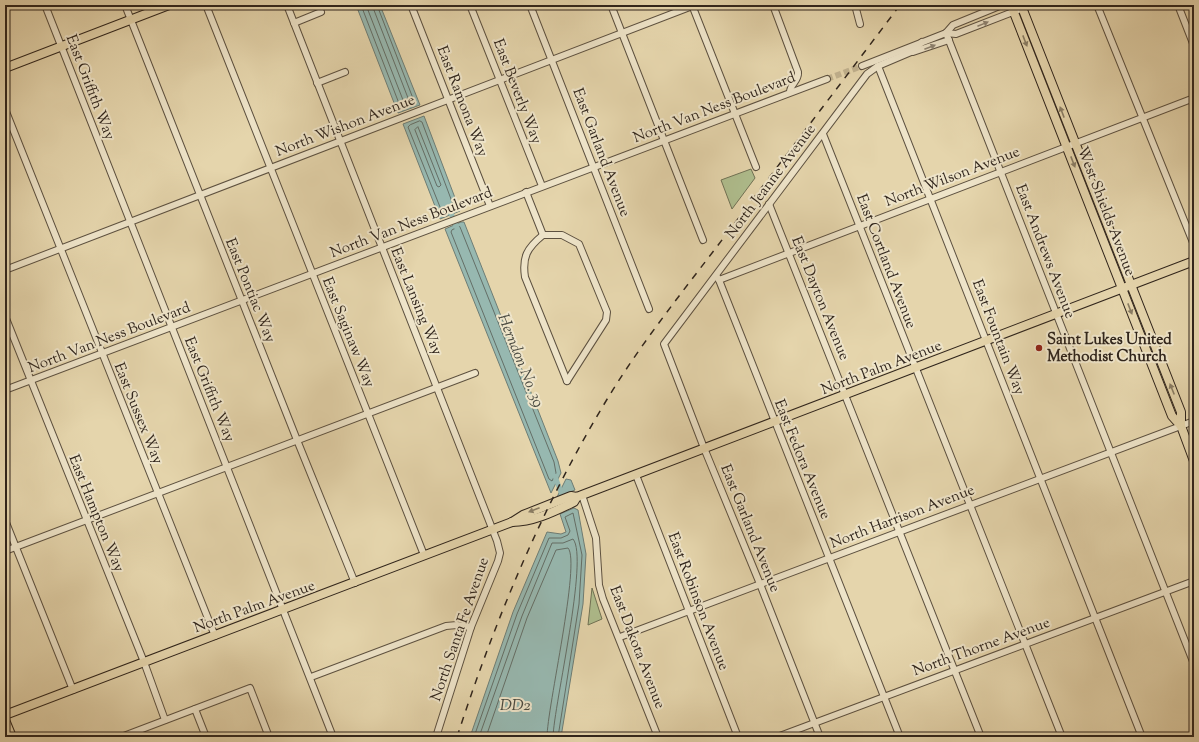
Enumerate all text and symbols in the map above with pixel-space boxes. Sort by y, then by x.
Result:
one-way arrow [977,20,989,26]
street label: East Griffith Way [60,32,120,144]
street label: East Beverly Way [487,36,546,148]
one-way arrow [1022,36,1028,48]
street label: East Ramona Way [431,43,493,161]
one-way arrow [925,43,937,49]
street label: North Van Ness Boulevard [630,68,799,149]
street label: East Garland Avenue [566,85,635,220]
street label: North Wishon Avenue [273,90,418,163]
one-way arrow [1058,105,1064,117]
street label: North Jeanne Avenue [721,120,821,244]
street label: North Wilson Avenue [882,142,1023,213]
street label: West Shields Avenue [1071,144,1140,279]
one-way arrow [1070,157,1076,169]
street label: East Andrews Avenue [1009,181,1080,322]
street label: North Van Ness Boulevard [327,183,496,264]
street label: East Cortland Avenue [850,191,921,332]
street label: East Dayton Avenue [785,234,854,364]
street label: East Pontiac Way [219,235,280,346]
street label: East Lansing Way [384,245,447,359]
street label: East Saginaw Way [316,274,380,391]
street label: East Fountain Way [966,277,1029,399]
street label: North Van Ness Boulevard [25,298,194,379]
one-way arrow [1128,304,1134,316]
water label: Herndon No. 39 [490,311,549,411]
place label: Saint Lukes United Methodist Church [1047,330,1172,368]
street label: East Griffith Way [178,334,239,446]
street label: North Palm Avenue [818,336,945,401]
marker: Saint Lukes United Methodist Church [1034,343,1044,353]
street label: East Sussex Way [108,360,168,468]
one-way arrow [1168,382,1174,394]
street label: East Fedora Avenue [768,396,835,523]
street label: East Hampton Way [62,452,129,576]
street label: East Garland Avenue [714,461,785,596]
street label: North Harrison Avenue [827,480,978,555]
one-way arrow [527,508,539,514]
street label: East Robinson Avenue [662,530,734,674]
street label: North Santa Fe Avenue [426,555,495,704]
street label: North Palm Avenue [191,576,318,639]
street label: East Dakota Avenue [603,583,670,712]
street label: North Thorne Avenue [910,613,1053,682]
water label: DD2 [500,695,530,718]

